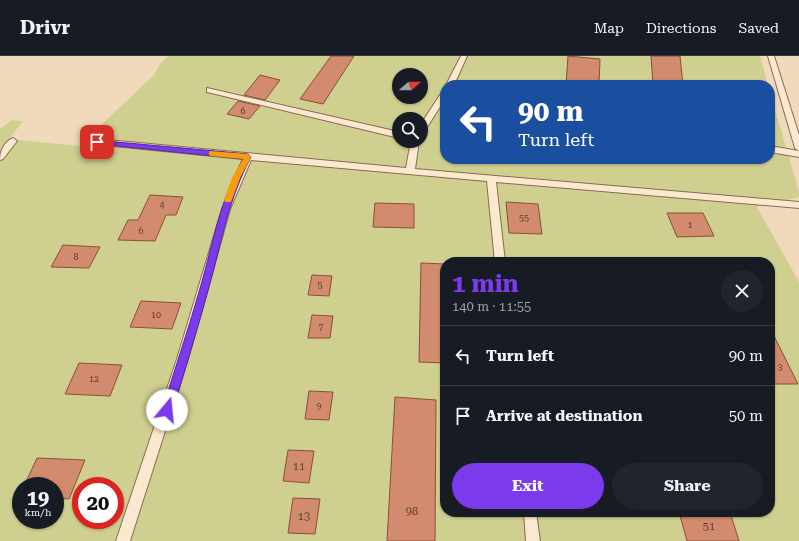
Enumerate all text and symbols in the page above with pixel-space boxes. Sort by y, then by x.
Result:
text: Drivr [20,16,70,39]
text: Map [594,20,624,36]
text: Directions [646,20,716,36]
text: Saved [738,20,779,36]
north arrow [392,68,428,104]
map controls [392,68,428,148]
text: 90 m [518,95,583,128]
icon: left [452,96,504,148]
house number: 6 [240,106,246,116]
button: search [392,112,428,148]
pin [80,125,114,159]
text: Turn left [518,129,594,150]
icon: arrive [86,131,108,153]
house number: 4 [159,200,165,210]
house number: 55 [519,213,529,223]
house number: 1 [687,220,693,230]
house number: 6 [138,226,144,236]
house number: 8 [73,252,79,262]
text: 1 min [452,270,519,298]
button: close [721,270,763,312]
house number: 5 [317,280,323,290]
text: 140 m · 11:55 [452,299,531,314]
house number: 10 [151,310,161,320]
house number: 7 [318,322,324,332]
icon: left [452,345,474,367]
text: Turn left [486,347,554,365]
text: 90 m [729,347,763,365]
house number: 3 [777,362,783,372]
house number: 12 [89,374,99,384]
position arrow [146,389,188,431]
house number: 9 [316,401,322,411]
icon: arrive [452,405,474,427]
text: Arrive at destination [486,407,642,425]
text: 50 m [729,407,763,425]
house number: 11 [293,460,305,473]
button: Exit [452,463,604,509]
button: Share [612,463,763,509]
speed limit sign: 20 [72,477,124,529]
text: 19 [27,486,49,510]
house number: 98 [406,505,418,518]
text: km/h [25,507,51,518]
house number: 13 [298,510,310,523]
house number: 51 [703,520,715,533]

